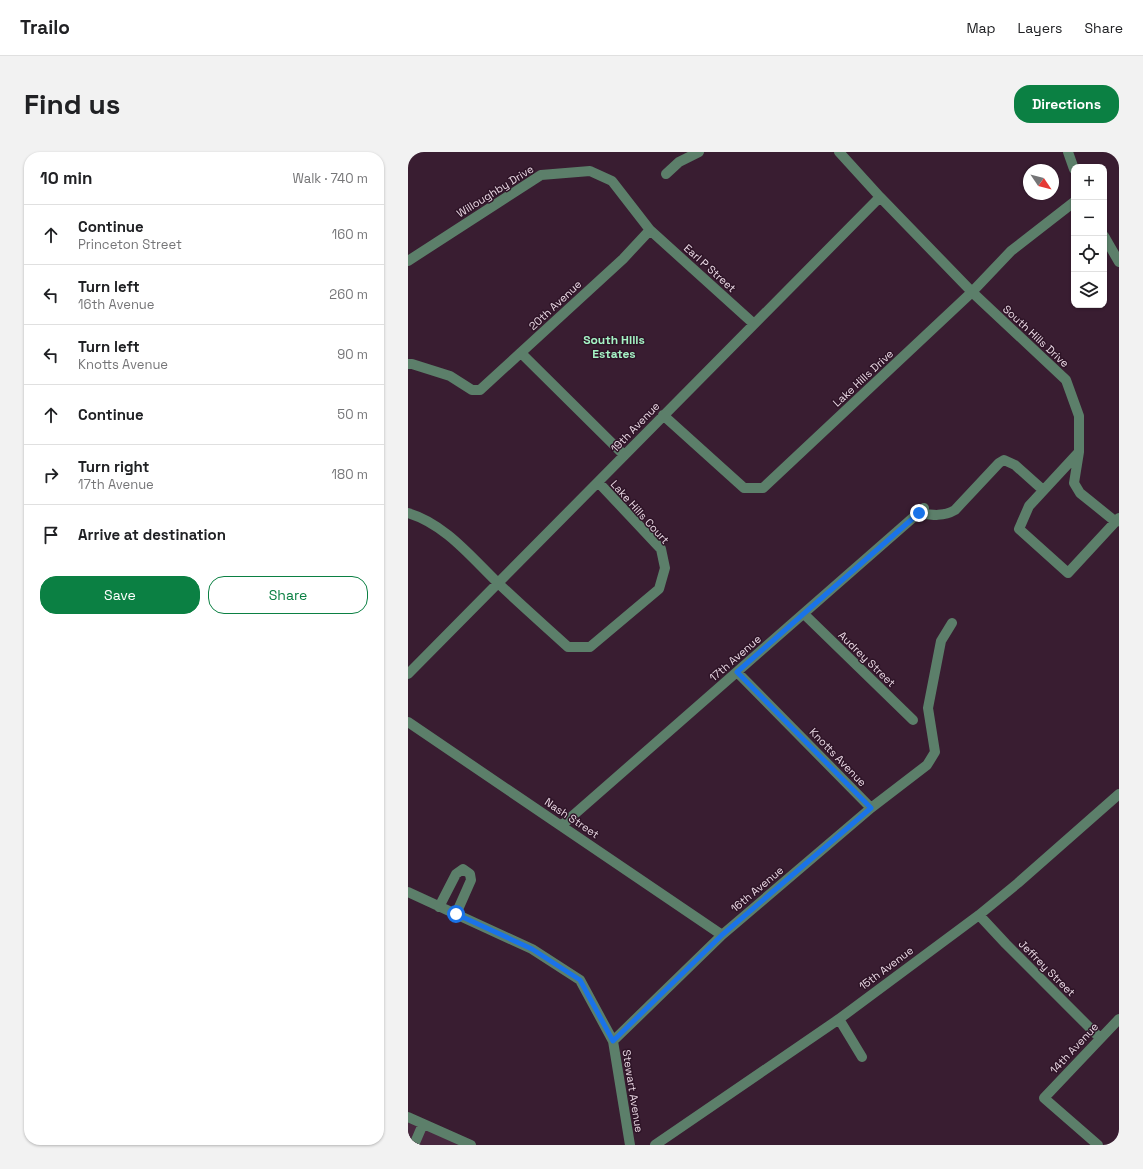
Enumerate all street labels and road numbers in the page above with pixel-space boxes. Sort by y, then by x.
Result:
street label: Willoughby Drive [454,162,536,220]
street label: Earl P Street [681,241,739,295]
street label: 20th Avenue [526,277,584,333]
street label: South Hills Drive [1000,302,1072,370]
street label: Lake Hills Drive [830,346,896,410]
street label: 19th Avenue [608,399,662,455]
street label: Lake Hills Court [608,477,672,547]
street label: Audrey Street [835,628,899,690]
street label: 17th Avenue [706,632,764,684]
street label: Knotts Avenue [807,725,869,789]
street label: Nash Street [542,795,602,841]
street label: 16th Avenue [728,863,786,915]
street label: Jeffrey Street [1016,937,1078,999]
street label: 15th Avenue [856,943,916,993]
street label: 14th Avenue [1047,1020,1101,1076]
street label: Stewart Avenue [620,1049,646,1133]

